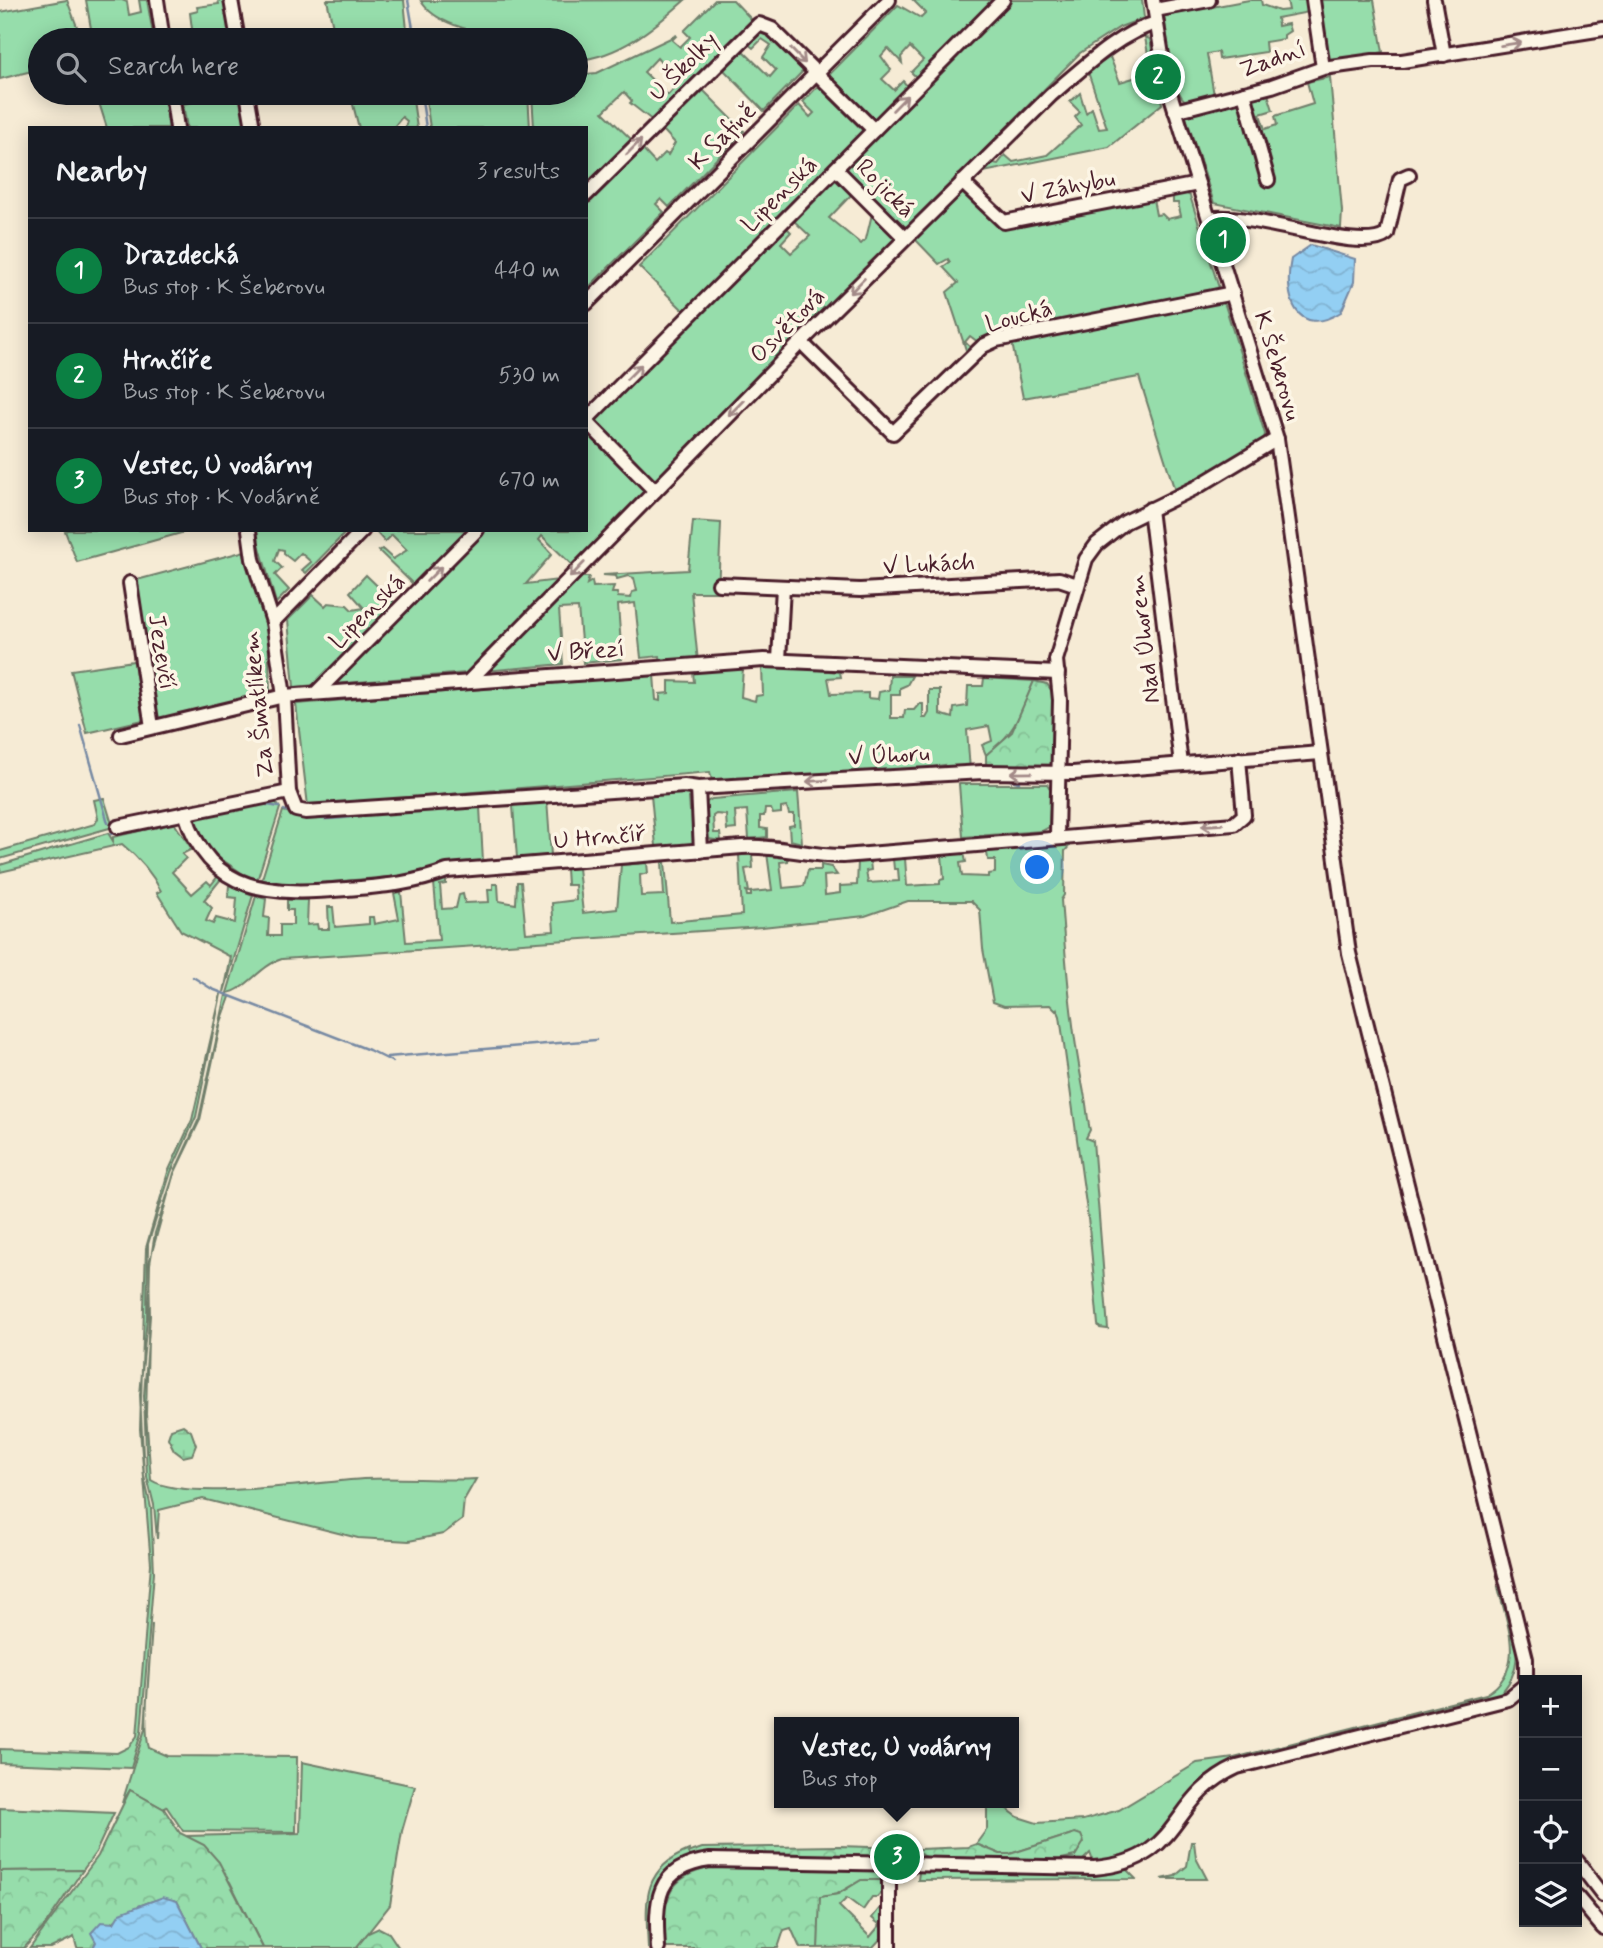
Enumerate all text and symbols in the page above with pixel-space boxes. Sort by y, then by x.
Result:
street label: U Školky [643,26,725,108]
search box [28,28,588,105]
street label: Zadní [1236,34,1310,86]
one-way arrow [1499,37,1522,50]
icon: search [52,48,90,86]
one-way arrow [790,48,807,65]
text: Search here [108,50,239,84]
pin: 2 [1135,51,1181,103]
one-way arrow [892,95,909,112]
street label: K Safině [682,96,764,178]
one-way arrow [626,138,643,155]
street label: Lipenská [735,150,825,240]
text: Nearby [56,152,147,191]
street label: Rojická [849,153,921,225]
text: 3 results [477,157,560,187]
street label: V Záhybu [1018,164,1118,212]
pin: 1 [1200,214,1246,266]
text: Drazdecká [123,239,239,273]
text: 1 [74,256,84,286]
text: 440 m [494,256,560,286]
text: Bus stop · K Šeberovu [123,273,325,303]
one-way arrow [848,278,865,295]
street label: Osvětová [744,282,832,370]
street label: Loucká [982,293,1056,341]
street label: K Šeberovu [1246,308,1308,425]
text: Hrnčíře [123,344,212,378]
text: 2 [73,361,85,391]
text: 530 m [498,361,560,391]
one-way arrow [626,363,643,380]
text: Bus stop · K Šeberovu [123,378,325,408]
one-way arrow [728,399,745,416]
text: Vestec, U vodárny [123,449,312,483]
text: 3 [74,466,84,496]
text: 670 m [498,466,560,496]
text: Bus stop · K Vodárně [123,483,320,513]
street label: V Lukách [882,547,976,583]
one-way arrow [569,561,586,578]
one-way arrow [425,566,442,583]
street label: Lipenská [323,567,413,657]
street label: Nad Úhorem [1122,573,1168,705]
street label: Jezevčí [140,612,182,692]
street label: Za Šmatlíkem [236,629,282,779]
street label: V Březí [546,634,626,670]
street label: V Úhoru [847,738,931,774]
one-way arrow [1009,767,1032,780]
one-way arrow [806,775,829,788]
street label: U Hrnčíř [552,819,648,857]
one-way arrow [1201,819,1224,832]
your location [1020,850,1054,884]
map controls [1519,1675,1582,1927]
button: + [1519,1675,1582,1738]
popup [774,1717,1019,1808]
text: Vestec, U vodárny [802,1731,991,1765]
button: − [1519,1738,1582,1801]
text: Bus stop [802,1765,878,1795]
button: locate [1519,1801,1582,1864]
pin: 3 [874,1831,920,1883]
button: layers [1519,1864,1582,1927]

